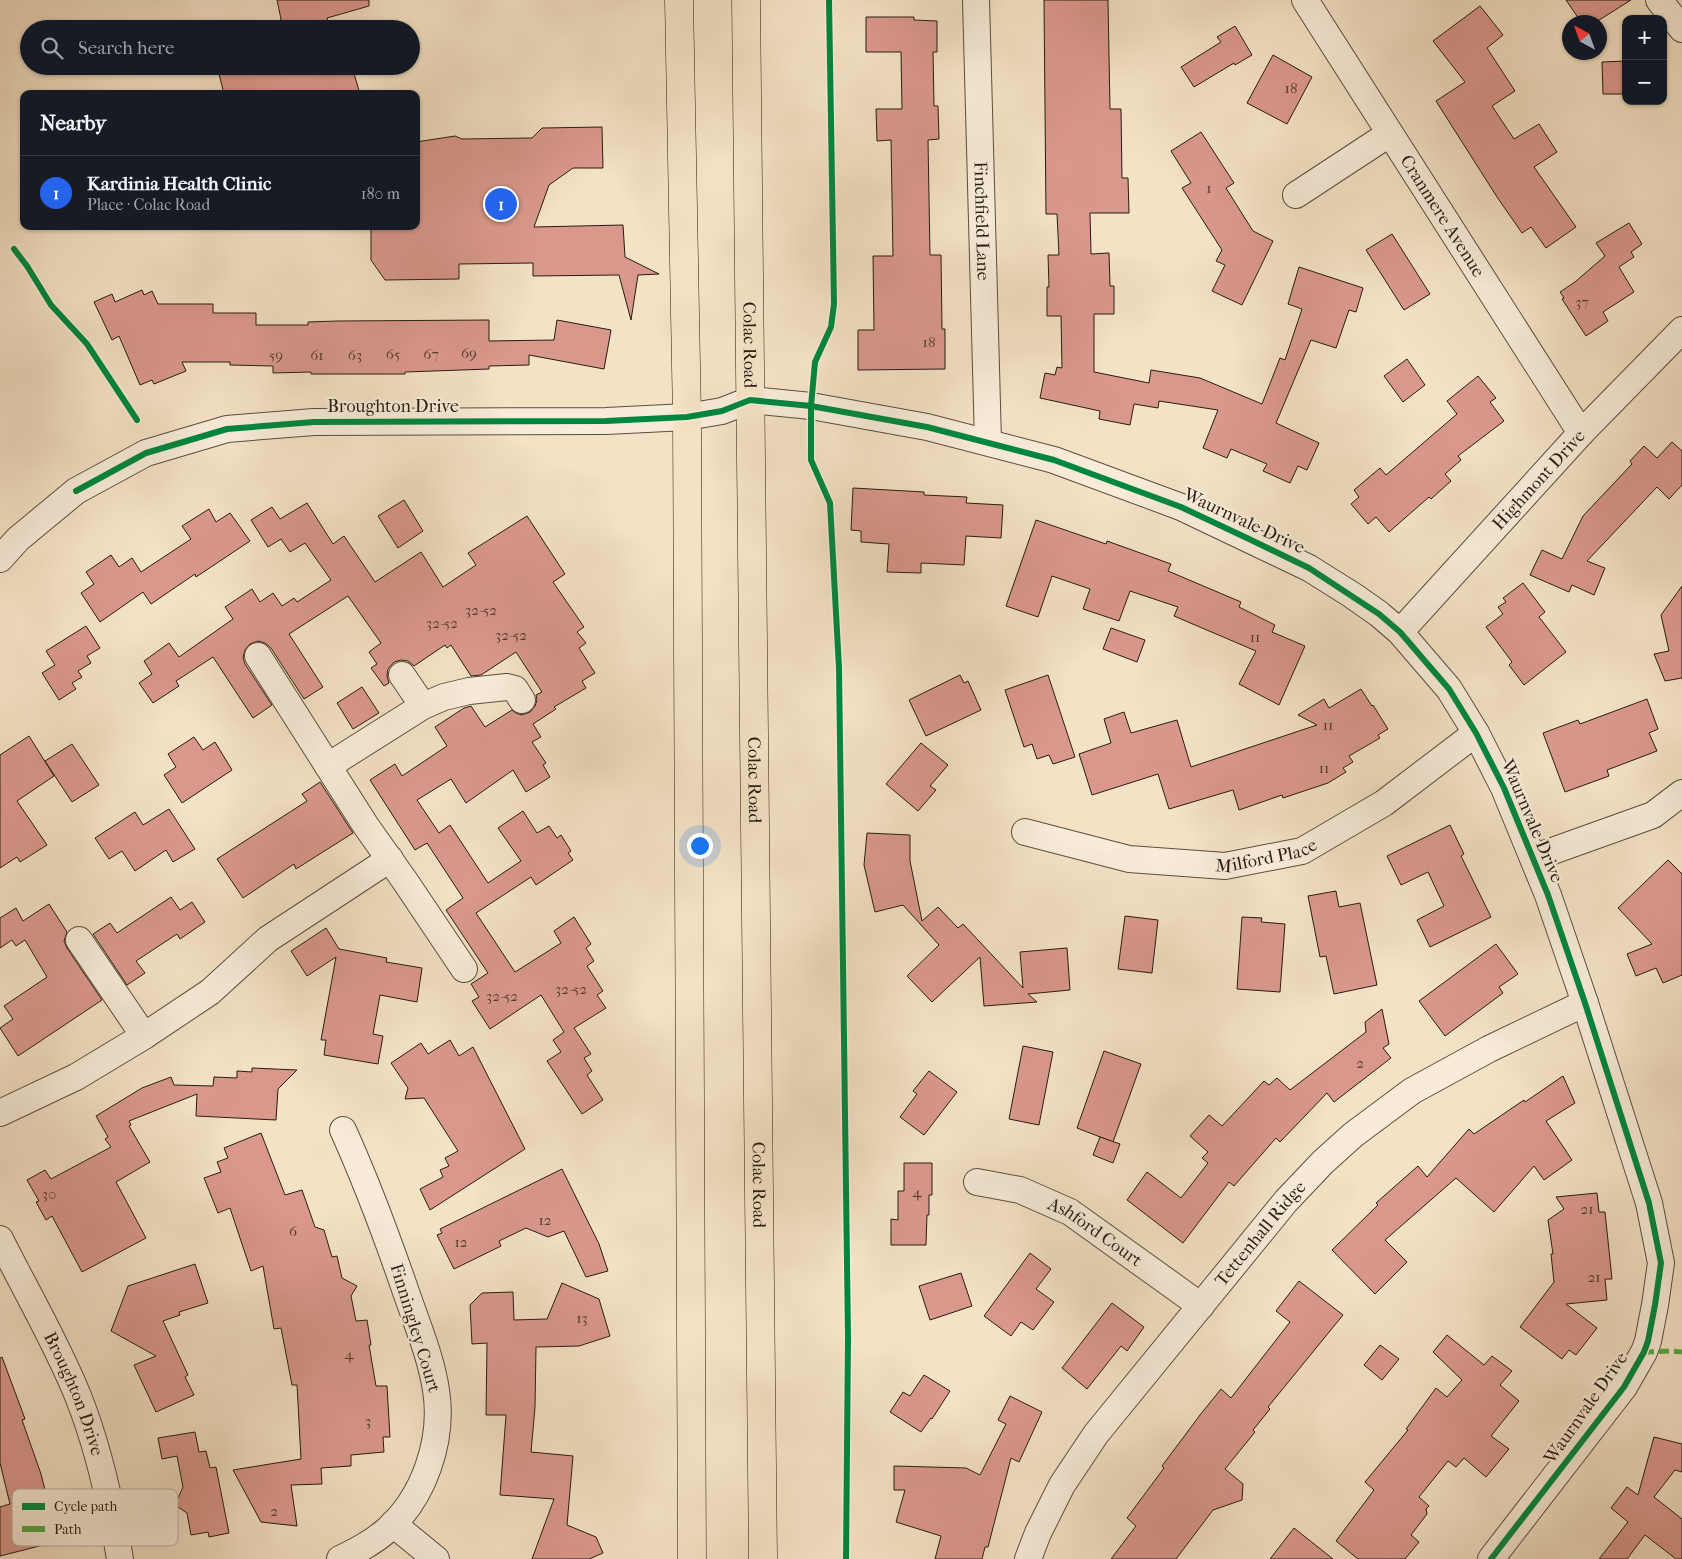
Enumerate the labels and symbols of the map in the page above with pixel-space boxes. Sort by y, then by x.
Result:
north arrow [1562,15,1607,60]
house number: 18 [1285,79,1297,97]
street label: Cranmere Avenue [1396,151,1489,281]
street label: Finchfield Lane [970,161,994,281]
house number: 1 [1206,179,1212,197]
pin: 1 [485,185,517,223]
house number: 37 [1575,293,1589,311]
street label: Colac Road [739,302,761,388]
house number: 18 [923,333,935,351]
house number: 69 [461,344,477,362]
house number: 65 [386,345,400,363]
house number: 67 [423,345,439,363]
house number: 59 [269,346,283,364]
house number: 61 [310,346,324,364]
house number: 63 [348,346,362,364]
street label: Broughton Drive [327,396,459,417]
street label: Highmont Drive [1488,425,1589,534]
street label: Waurnvale Drive [1179,483,1308,558]
house number: 32-52 [465,601,497,619]
house number: 32-52 [426,614,458,632]
house number: 32-52 [495,626,527,644]
house number: 11 [1250,628,1260,646]
house number: 11 [1323,716,1333,734]
street label: Colac Road [744,737,765,823]
street label: Waurnvale Drive [1496,755,1567,886]
house number: 11 [1319,759,1329,777]
your location [687,833,713,859]
street label: Milford Place [1215,834,1321,877]
house number: 32-52 [555,980,587,998]
house number: 32-52 [486,987,518,1005]
house number: 2 [1356,1054,1364,1072]
street label: Colac Road [748,1142,770,1228]
street label: Tettenhall Ridge [1210,1176,1310,1290]
house number: 4 [913,1183,923,1201]
house number: 30 [42,1185,56,1203]
street label: Ashford Court [1044,1193,1147,1271]
house number: 21 [1580,1200,1594,1218]
house number: 12 [538,1211,552,1229]
house number: 6 [289,1222,298,1240]
house number: 12 [454,1233,468,1251]
street label: Finningley Court [385,1261,445,1396]
house number: 21 [1587,1268,1601,1286]
house number: 13 [576,1309,588,1327]
street label: Broughton Drive [40,1328,108,1458]
house number: 4 [345,1345,355,1363]
street label: Waurnvale Drive [1539,1348,1632,1469]
house number: 3 [365,1412,371,1430]
legend [12,1489,178,1546]
text: Cycle path [54,1498,118,1515]
house number: 2 [270,1502,278,1520]
text: Path [54,1521,82,1538]

